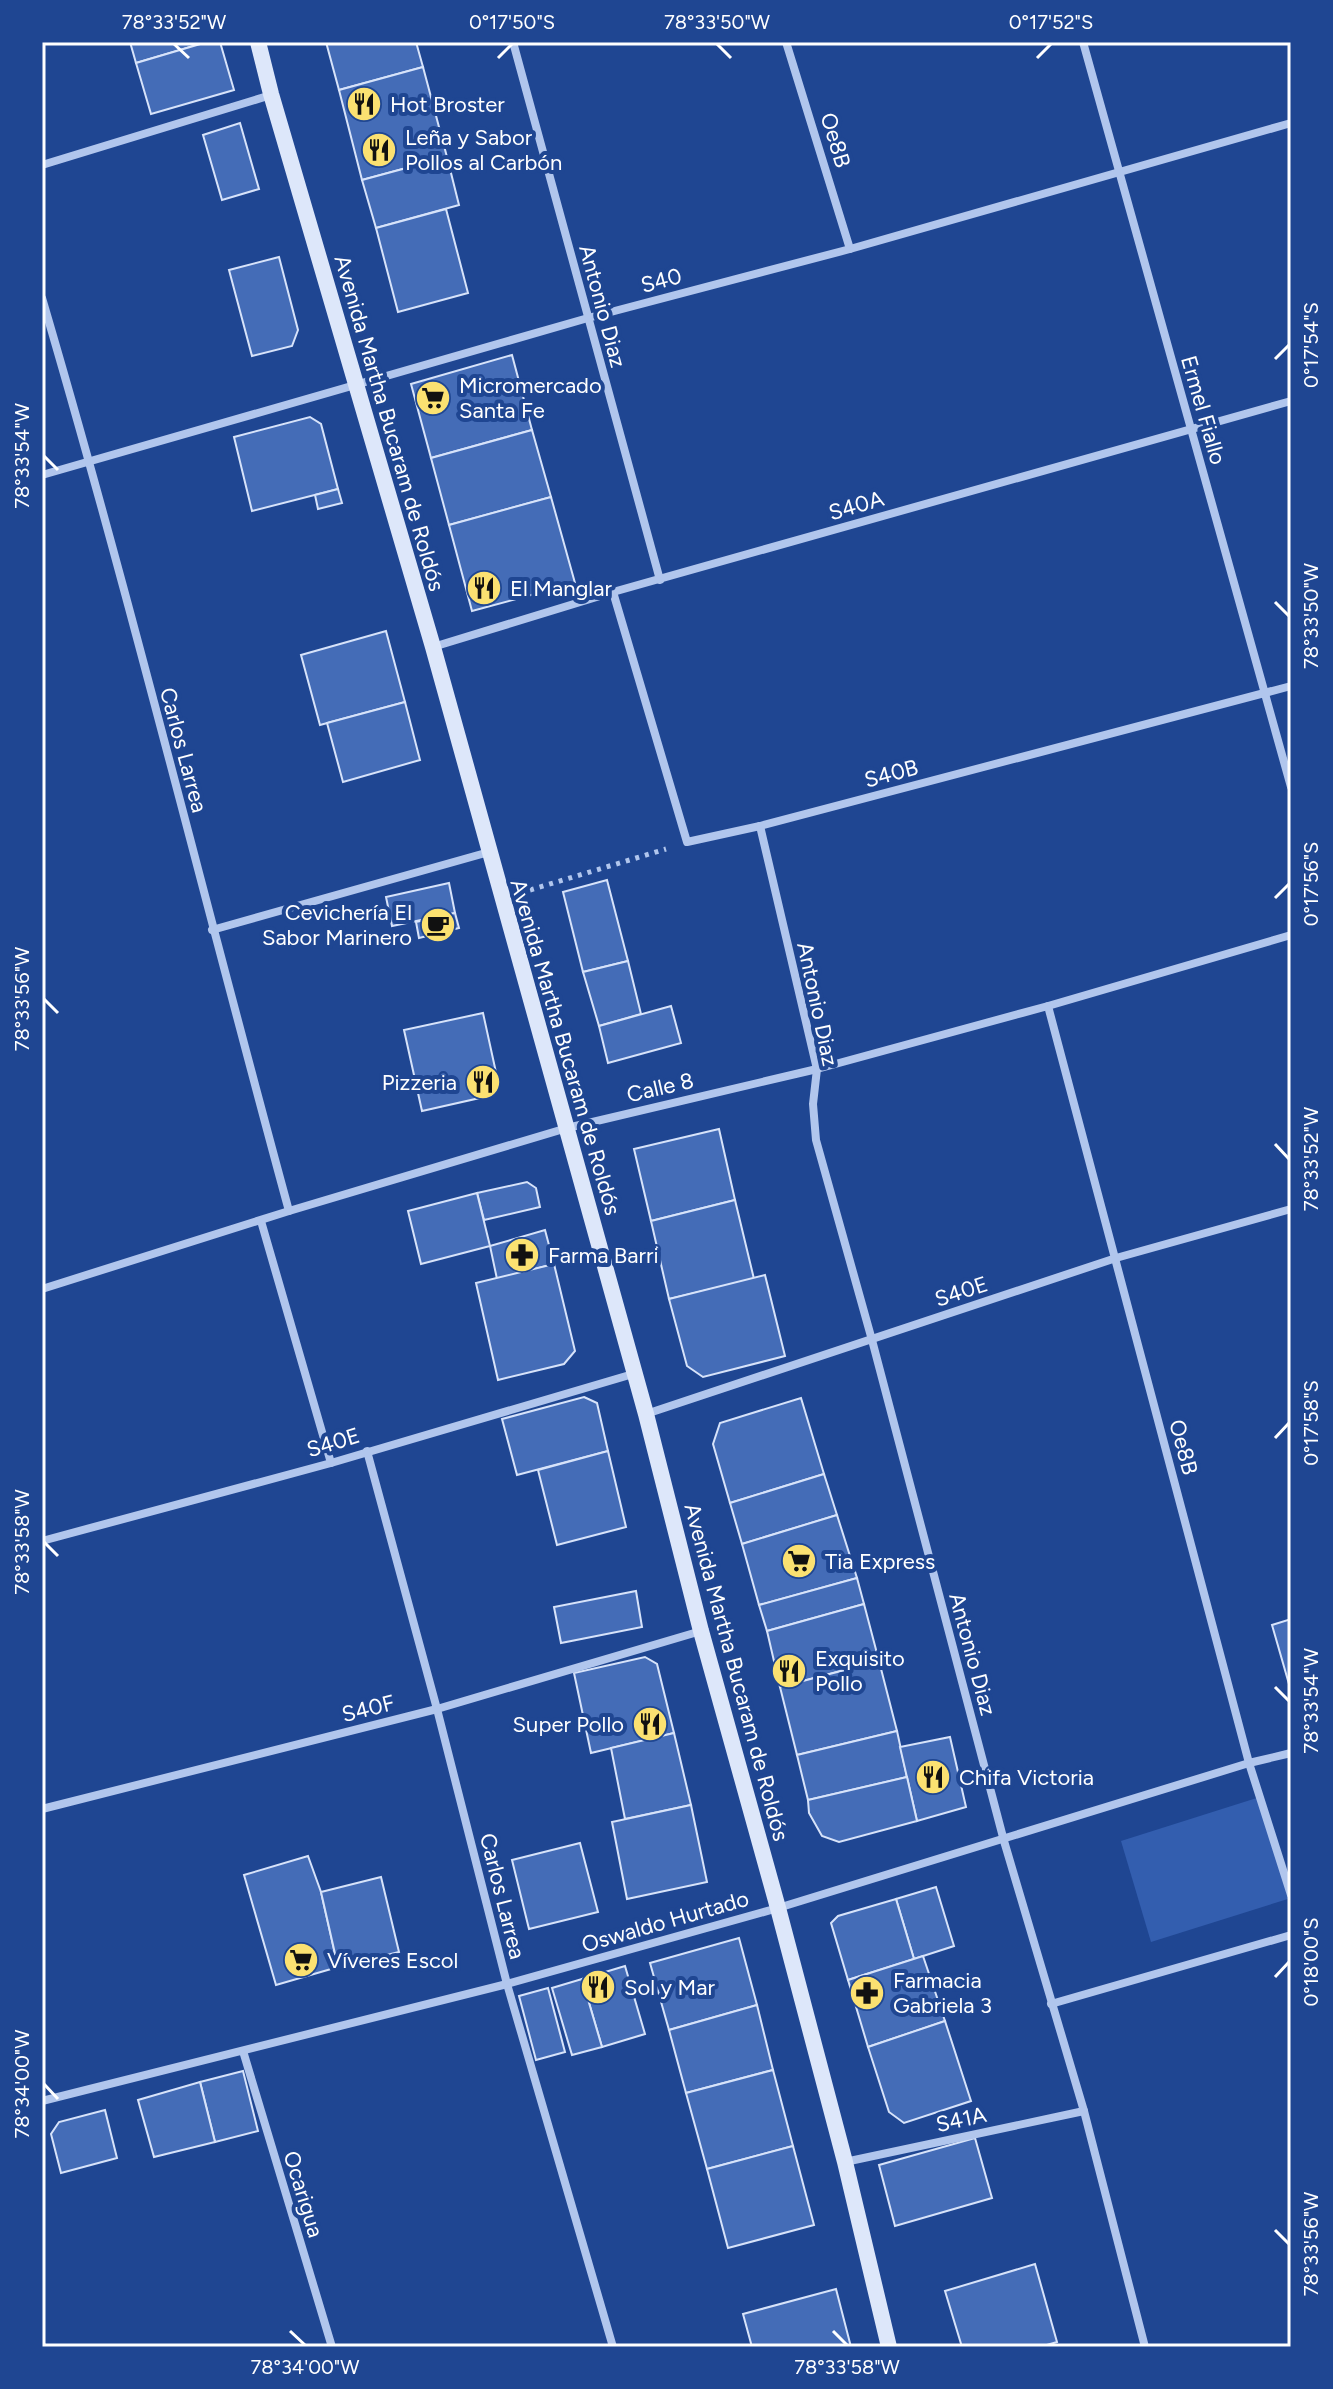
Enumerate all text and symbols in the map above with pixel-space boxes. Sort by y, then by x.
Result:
text: 78°33'52"W [122,10,226,34]
text: 0°17'50"S [469,10,555,34]
text: 78°33'50"W [664,10,770,34]
text: 0°17'52"S [1009,10,1093,34]
restaurant icon: Hot Broster [345,85,383,123]
place label: Hot Broster [390,91,505,118]
street label: Oe8B [814,109,857,171]
place label: Leña y Sabor Pollos al Carbón [405,124,562,176]
restaurant icon: Leña y Sabor Pollos al Carbón [360,131,398,169]
street label: Antonio Diaz [573,242,632,370]
street label: Avenida Martha Bucaram de Roldós [329,252,451,594]
street label: S40 [638,262,685,299]
text: 0°17'54"S [1299,302,1323,388]
street label: Ermel Fiallo [1175,352,1232,468]
place label: Micromercado Santa Fe [459,372,602,424]
supermarket icon: Micromercado Santa Fe [414,379,452,417]
text: 78°33'54"W [10,403,34,509]
street label: S40A [825,485,887,526]
text: 78°33'50"W [1299,563,1323,669]
restaurant icon: El Manglar [465,569,503,607]
place label: El Manglar [510,575,612,602]
street label: Carlos Larrea [154,685,213,816]
street label: S40B [861,753,921,794]
text: 0°17'56"S [1299,842,1323,926]
street label: Avenida Martha Bucaram de Roldós [505,876,627,1218]
place label: Cevichería El Sabor Marinero [262,899,412,951]
cafe icon: Cevichería El Sabor Marinero [419,906,457,944]
street label: Antonio Diaz [791,940,844,1069]
text: 78°33'56"W [10,947,34,1051]
restaurant icon: Pizzeria [464,1063,502,1101]
street label: Calle 8 [624,1067,696,1108]
place label: Pizzeria [382,1069,457,1096]
text: 78°33'52"W [1299,1107,1323,1211]
pharmacy icon: Farma Barri [503,1236,541,1274]
place label: Farma Barri [548,1242,659,1269]
street label: S40E [931,1270,991,1313]
text: 0°17'58"S [1299,1380,1323,1466]
street label: Oe8B [1163,1417,1204,1478]
street label: S40E [303,1422,363,1463]
text: 78°33'58"W [10,1489,34,1595]
street label: Avenida Martha Bucaram de Roldós [678,1500,795,1844]
supermarket icon: Tia Express [780,1542,818,1580]
place label: Tia Express [825,1548,935,1575]
street label: Antonio Diaz [943,1590,1002,1718]
place label: Exquisito Pollo [815,1645,905,1697]
text: 78°33'54"W [1299,1648,1323,1754]
restaurant icon: Exquisito Pollo [770,1652,808,1690]
street label: S40F [339,1689,397,1728]
restaurant icon: Super Pollo [631,1705,669,1743]
place label: Super Pollo [513,1711,624,1738]
restaurant icon: Chifa Victoria [914,1758,952,1796]
place label: Chifa Victoria [959,1764,1094,1791]
street label: Carlos Larrea [474,1830,531,1962]
street label: Oswaldo Hurtado [578,1885,752,1958]
text: 0°18'00"S [1299,1917,1323,2007]
supermarket icon: Víveres Escol [282,1941,320,1979]
place label: Víveres Escol [327,1947,458,1974]
place label: Farmacia Gabriela 3 [893,1967,992,2019]
restaurant icon: Sol y Mar [579,1968,617,2006]
place label: Sol y Mar [624,1974,715,2001]
pharmacy icon: Farmacia Gabriela 3 [848,1974,886,2012]
text: 78°34'00"W [10,2030,34,2138]
street label: S41A [933,2101,989,2138]
street label: Ocarigua [278,2148,329,2241]
text: 78°33'56"W [1299,2192,1323,2296]
text: 78°34'00"W [251,2355,359,2379]
text: 78°33'58"W [794,2355,900,2379]

